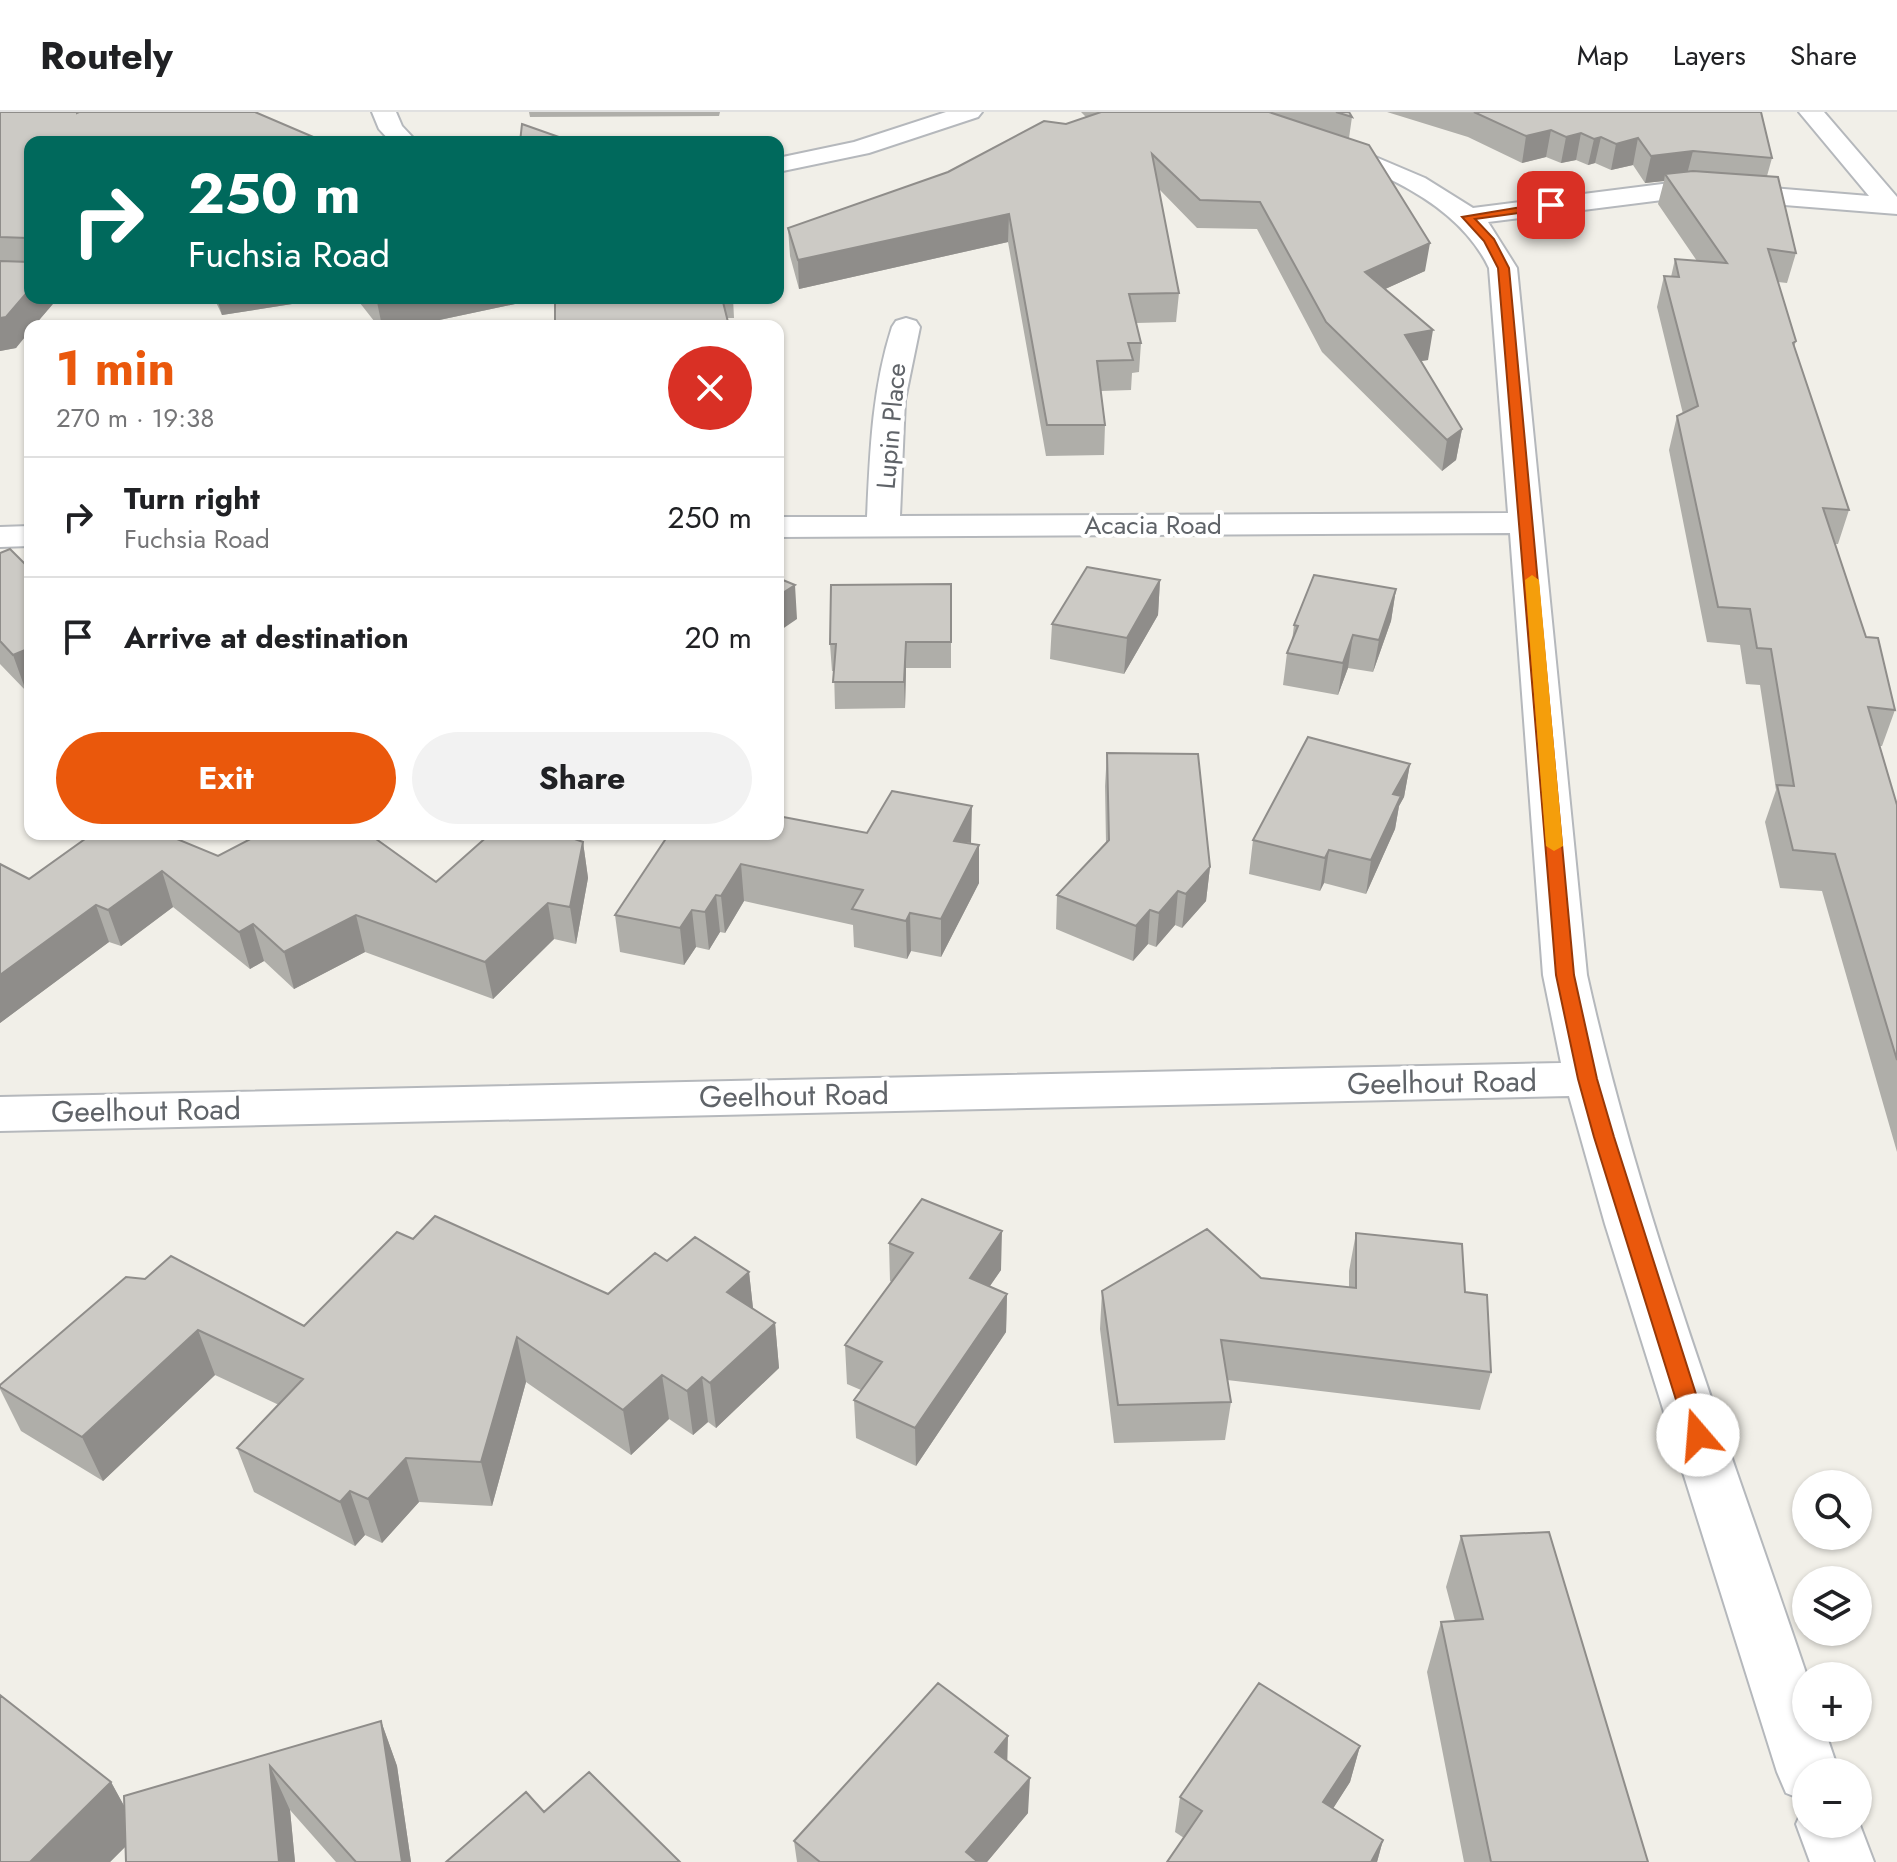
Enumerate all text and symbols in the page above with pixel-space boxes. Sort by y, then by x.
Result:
text: Routely [40,28,173,83]
text: Map [1577,35,1629,76]
text: Layers [1673,35,1746,76]
text: Share [1790,35,1857,76]
text: 250 m [188,153,361,234]
icon: right [56,168,160,272]
pin [1517,171,1585,239]
icon: arrive [1529,183,1573,227]
text: Fuchsia Road [188,228,390,280]
text: 1 min [56,334,175,403]
button: close [668,346,752,430]
street label: Lupin Place [867,361,915,491]
text: 270 m · 19:38 [56,399,214,437]
text: Turn right [124,477,260,520]
icon: right [56,495,100,539]
text: 250 m [668,496,752,539]
street label: Acacia Road [1084,506,1222,544]
text: Fuchsia Road [124,520,270,558]
icon: arrive [56,615,100,659]
text: Arrive at destination [124,616,409,659]
text: 20 m [685,616,752,659]
button: Exit [56,732,396,824]
button: Share [412,732,752,824]
street label: Geelhout Road [1347,1059,1537,1105]
street label: Geelhout Road [699,1072,889,1118]
street label: Geelhout Road [51,1087,241,1133]
position arrow [1656,1393,1740,1477]
map controls [1792,1470,1872,1838]
button: search [1792,1470,1872,1550]
button: layers [1792,1566,1872,1646]
button: + [1792,1662,1872,1742]
button: − [1792,1758,1872,1838]

